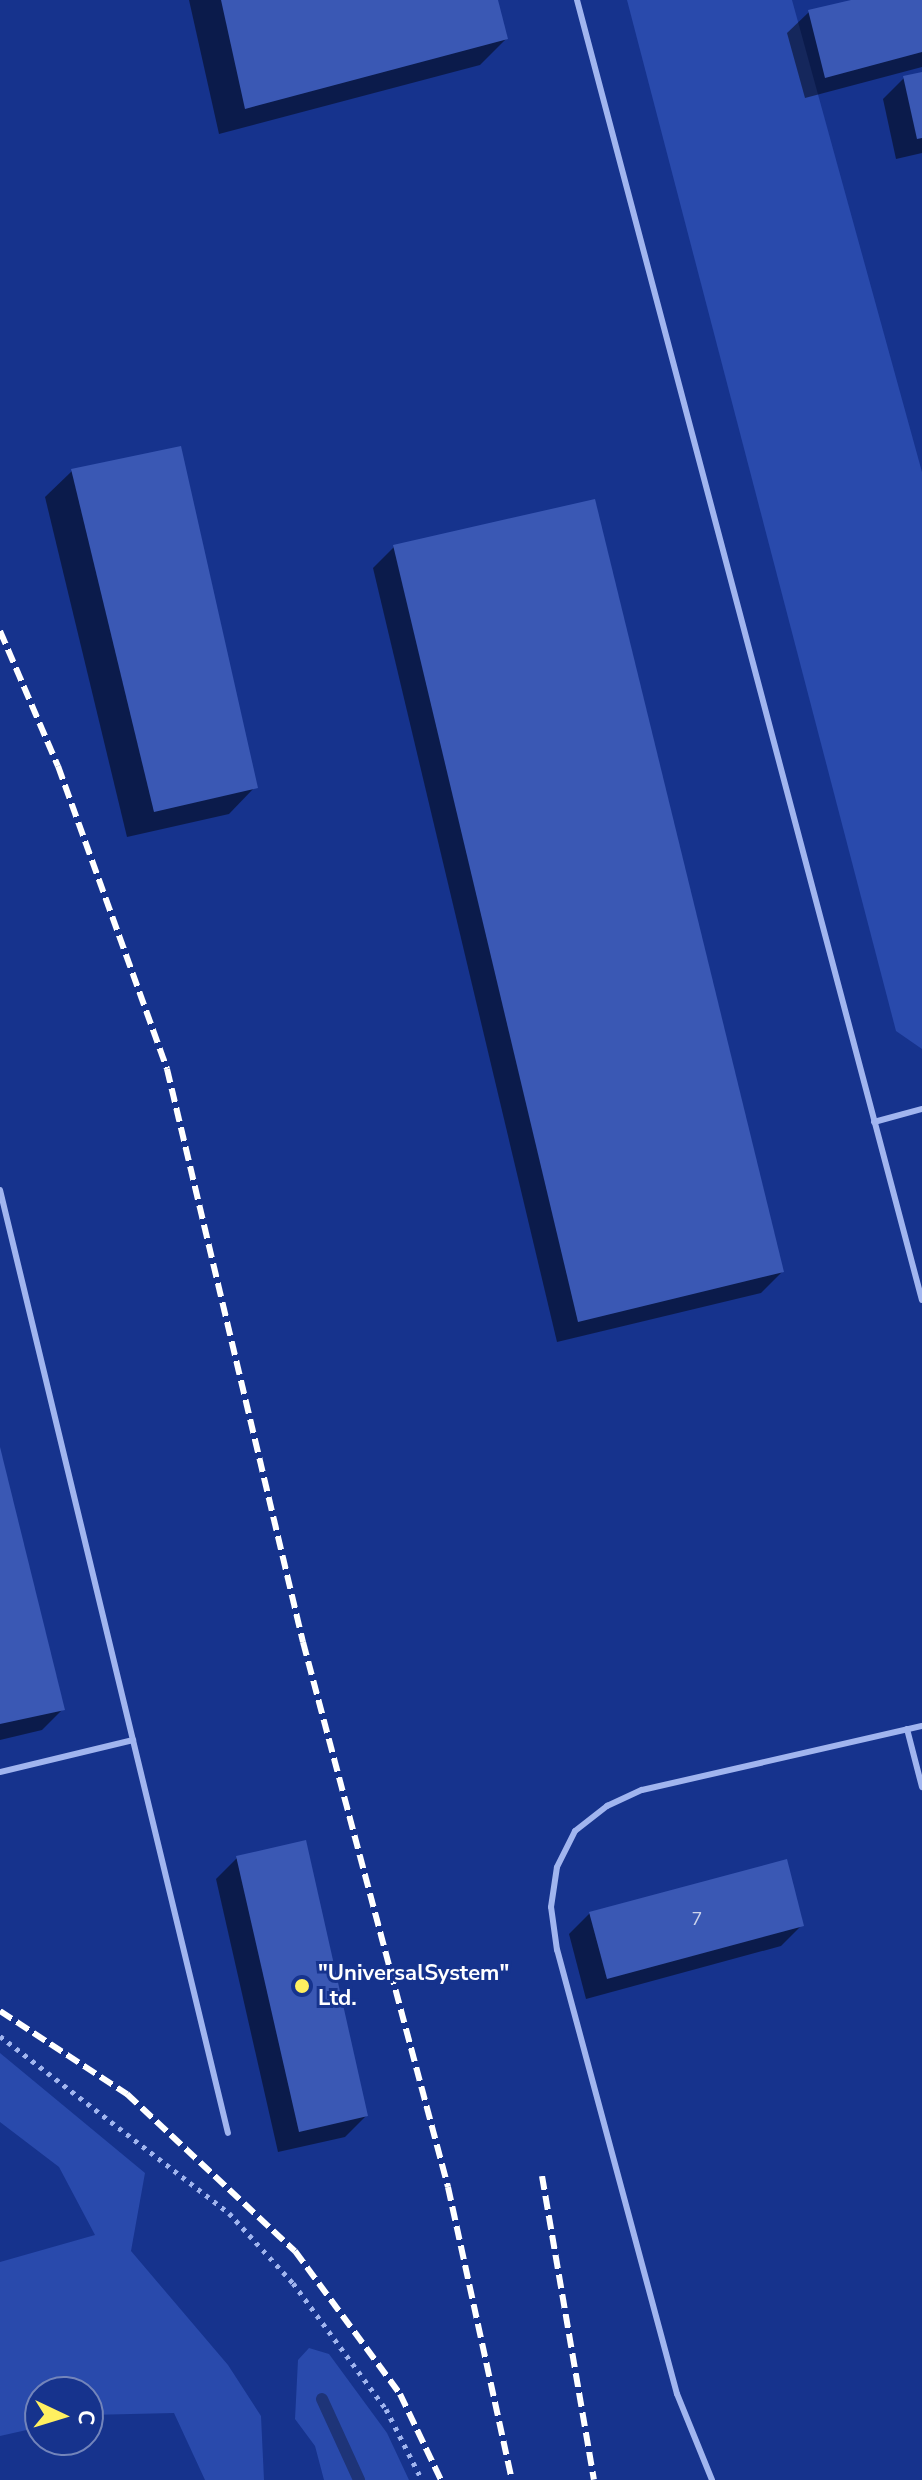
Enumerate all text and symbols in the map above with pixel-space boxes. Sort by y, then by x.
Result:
house number: 7 [692,1908,702,1930]
place label: "UniversalSystem" Ltd. [318,1960,509,2012]
marker: "UniversalSystem" Ltd. [293,1977,311,1995]
north arrow [24,2376,104,2456]
text: С [70,2409,101,2426]

